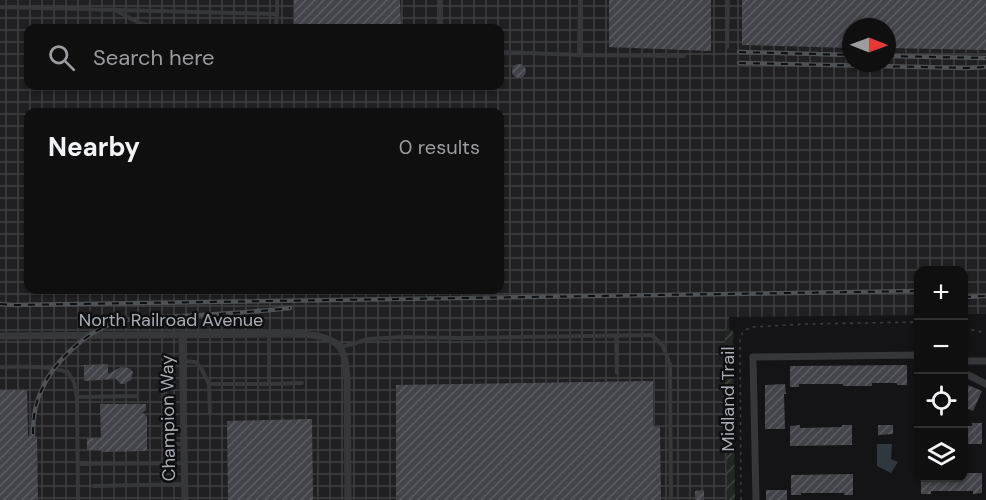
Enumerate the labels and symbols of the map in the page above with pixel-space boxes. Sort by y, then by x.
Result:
north arrow [842,18,896,72]
street label: North Railroad Avenue [79,308,263,332]
street label: Midland Trail [716,347,740,451]
street label: Champion Way [155,355,181,481]

